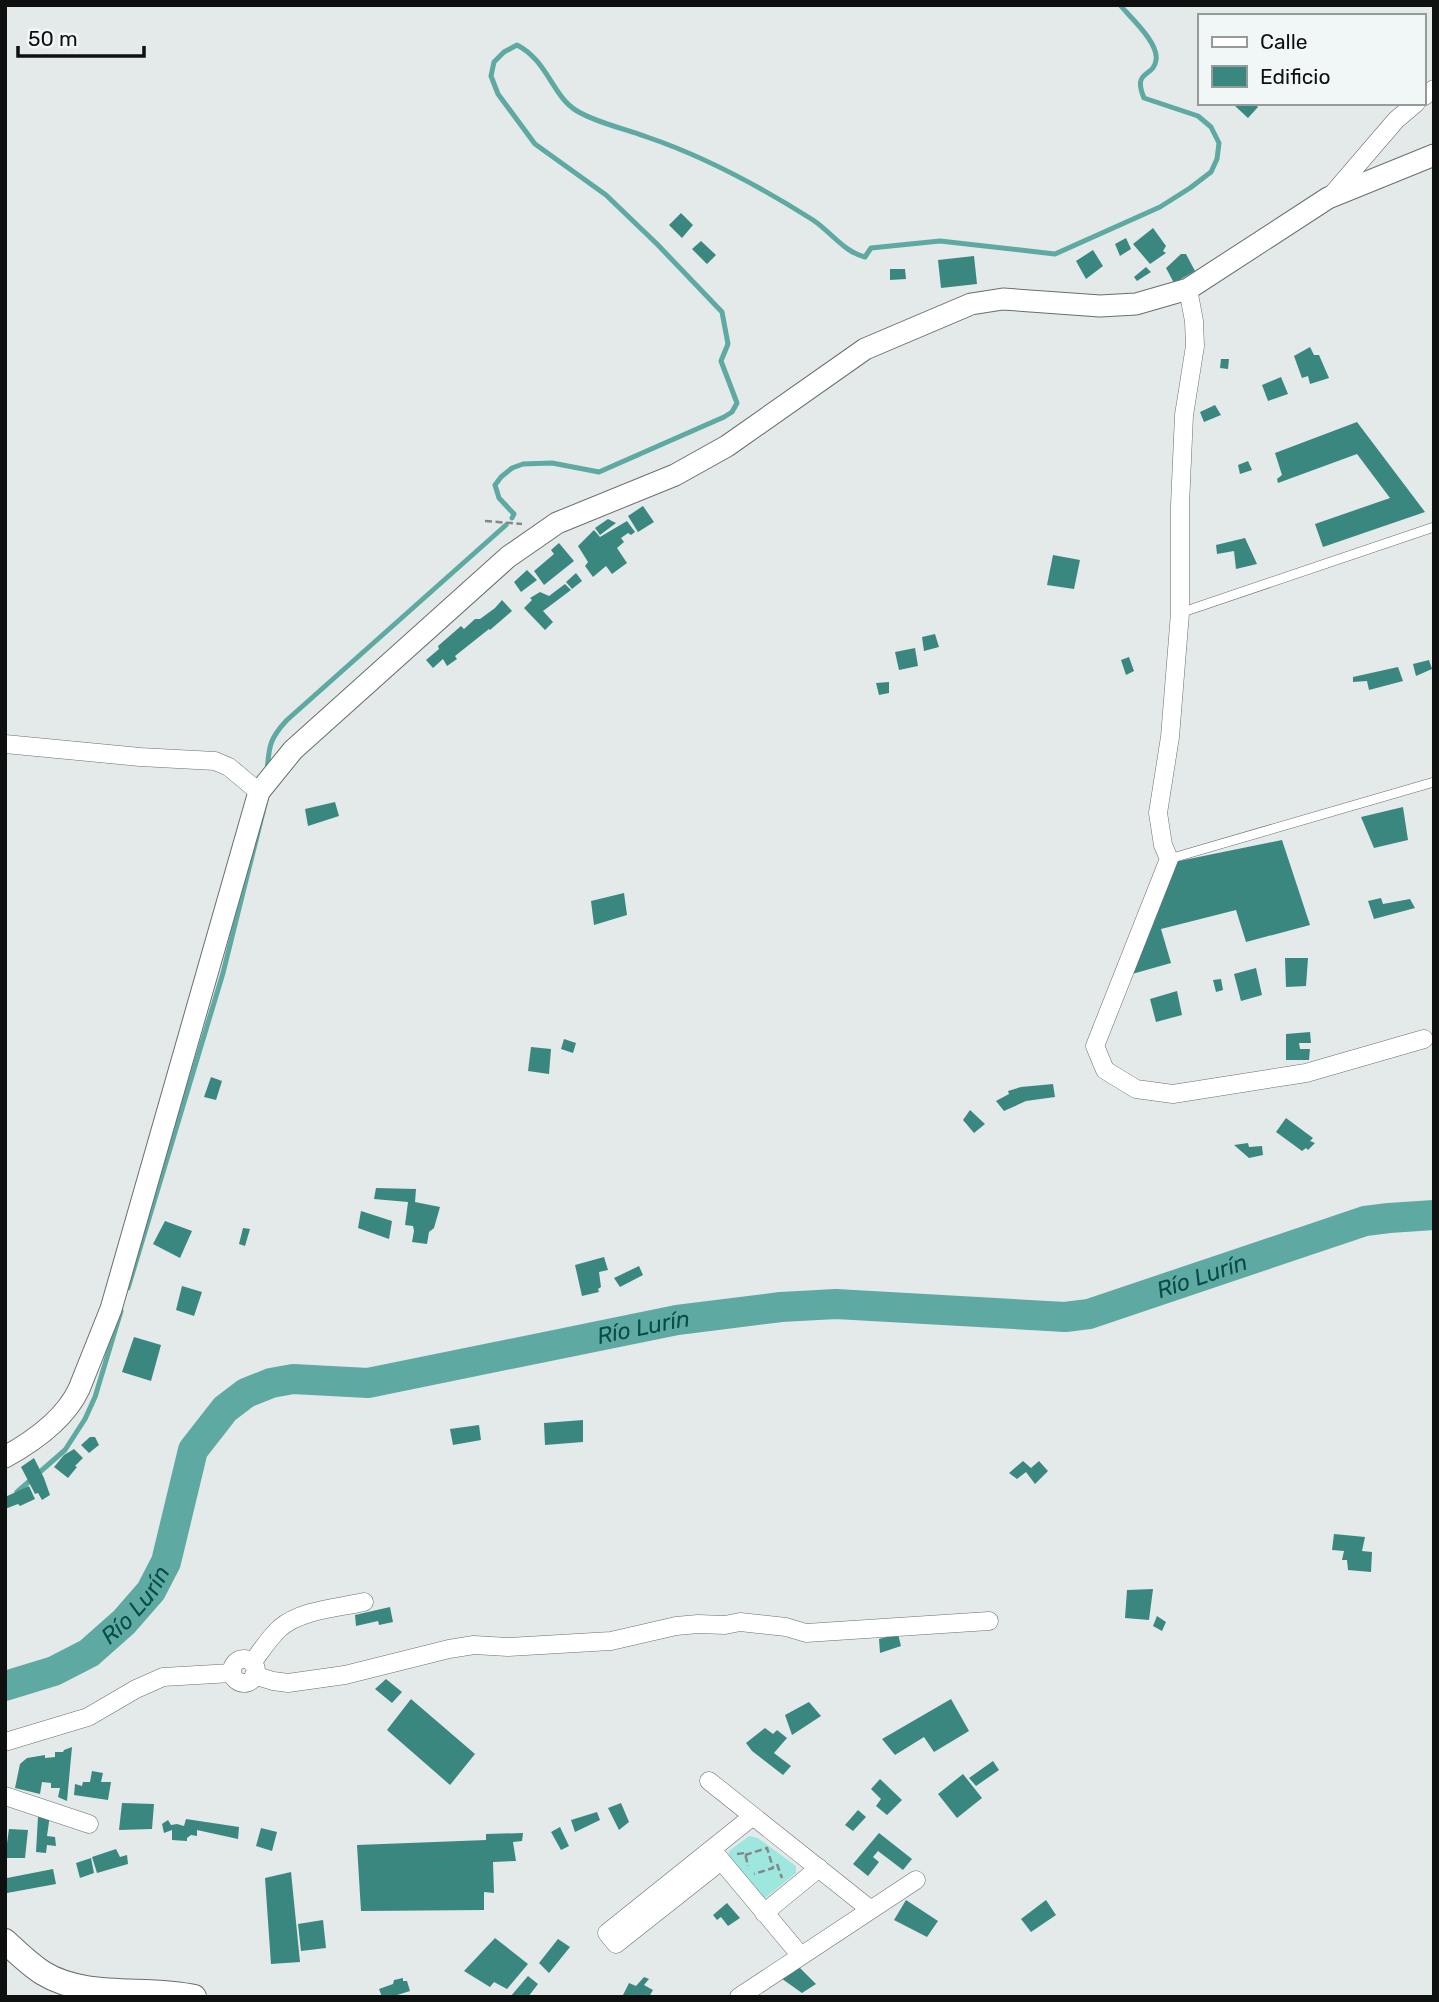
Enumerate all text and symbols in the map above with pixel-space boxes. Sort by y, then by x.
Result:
scale bar [18,14,144,58]
legend [1198,14,1425,105]
text: 50 m [28,26,78,51]
text: Calle [1260,29,1308,54]
text: Edificio [1260,64,1330,89]
water label: Río Lurín [1153,1248,1251,1304]
water label: Río Lurín [594,1305,691,1350]
water label: Río Lurín [95,1561,176,1650]

